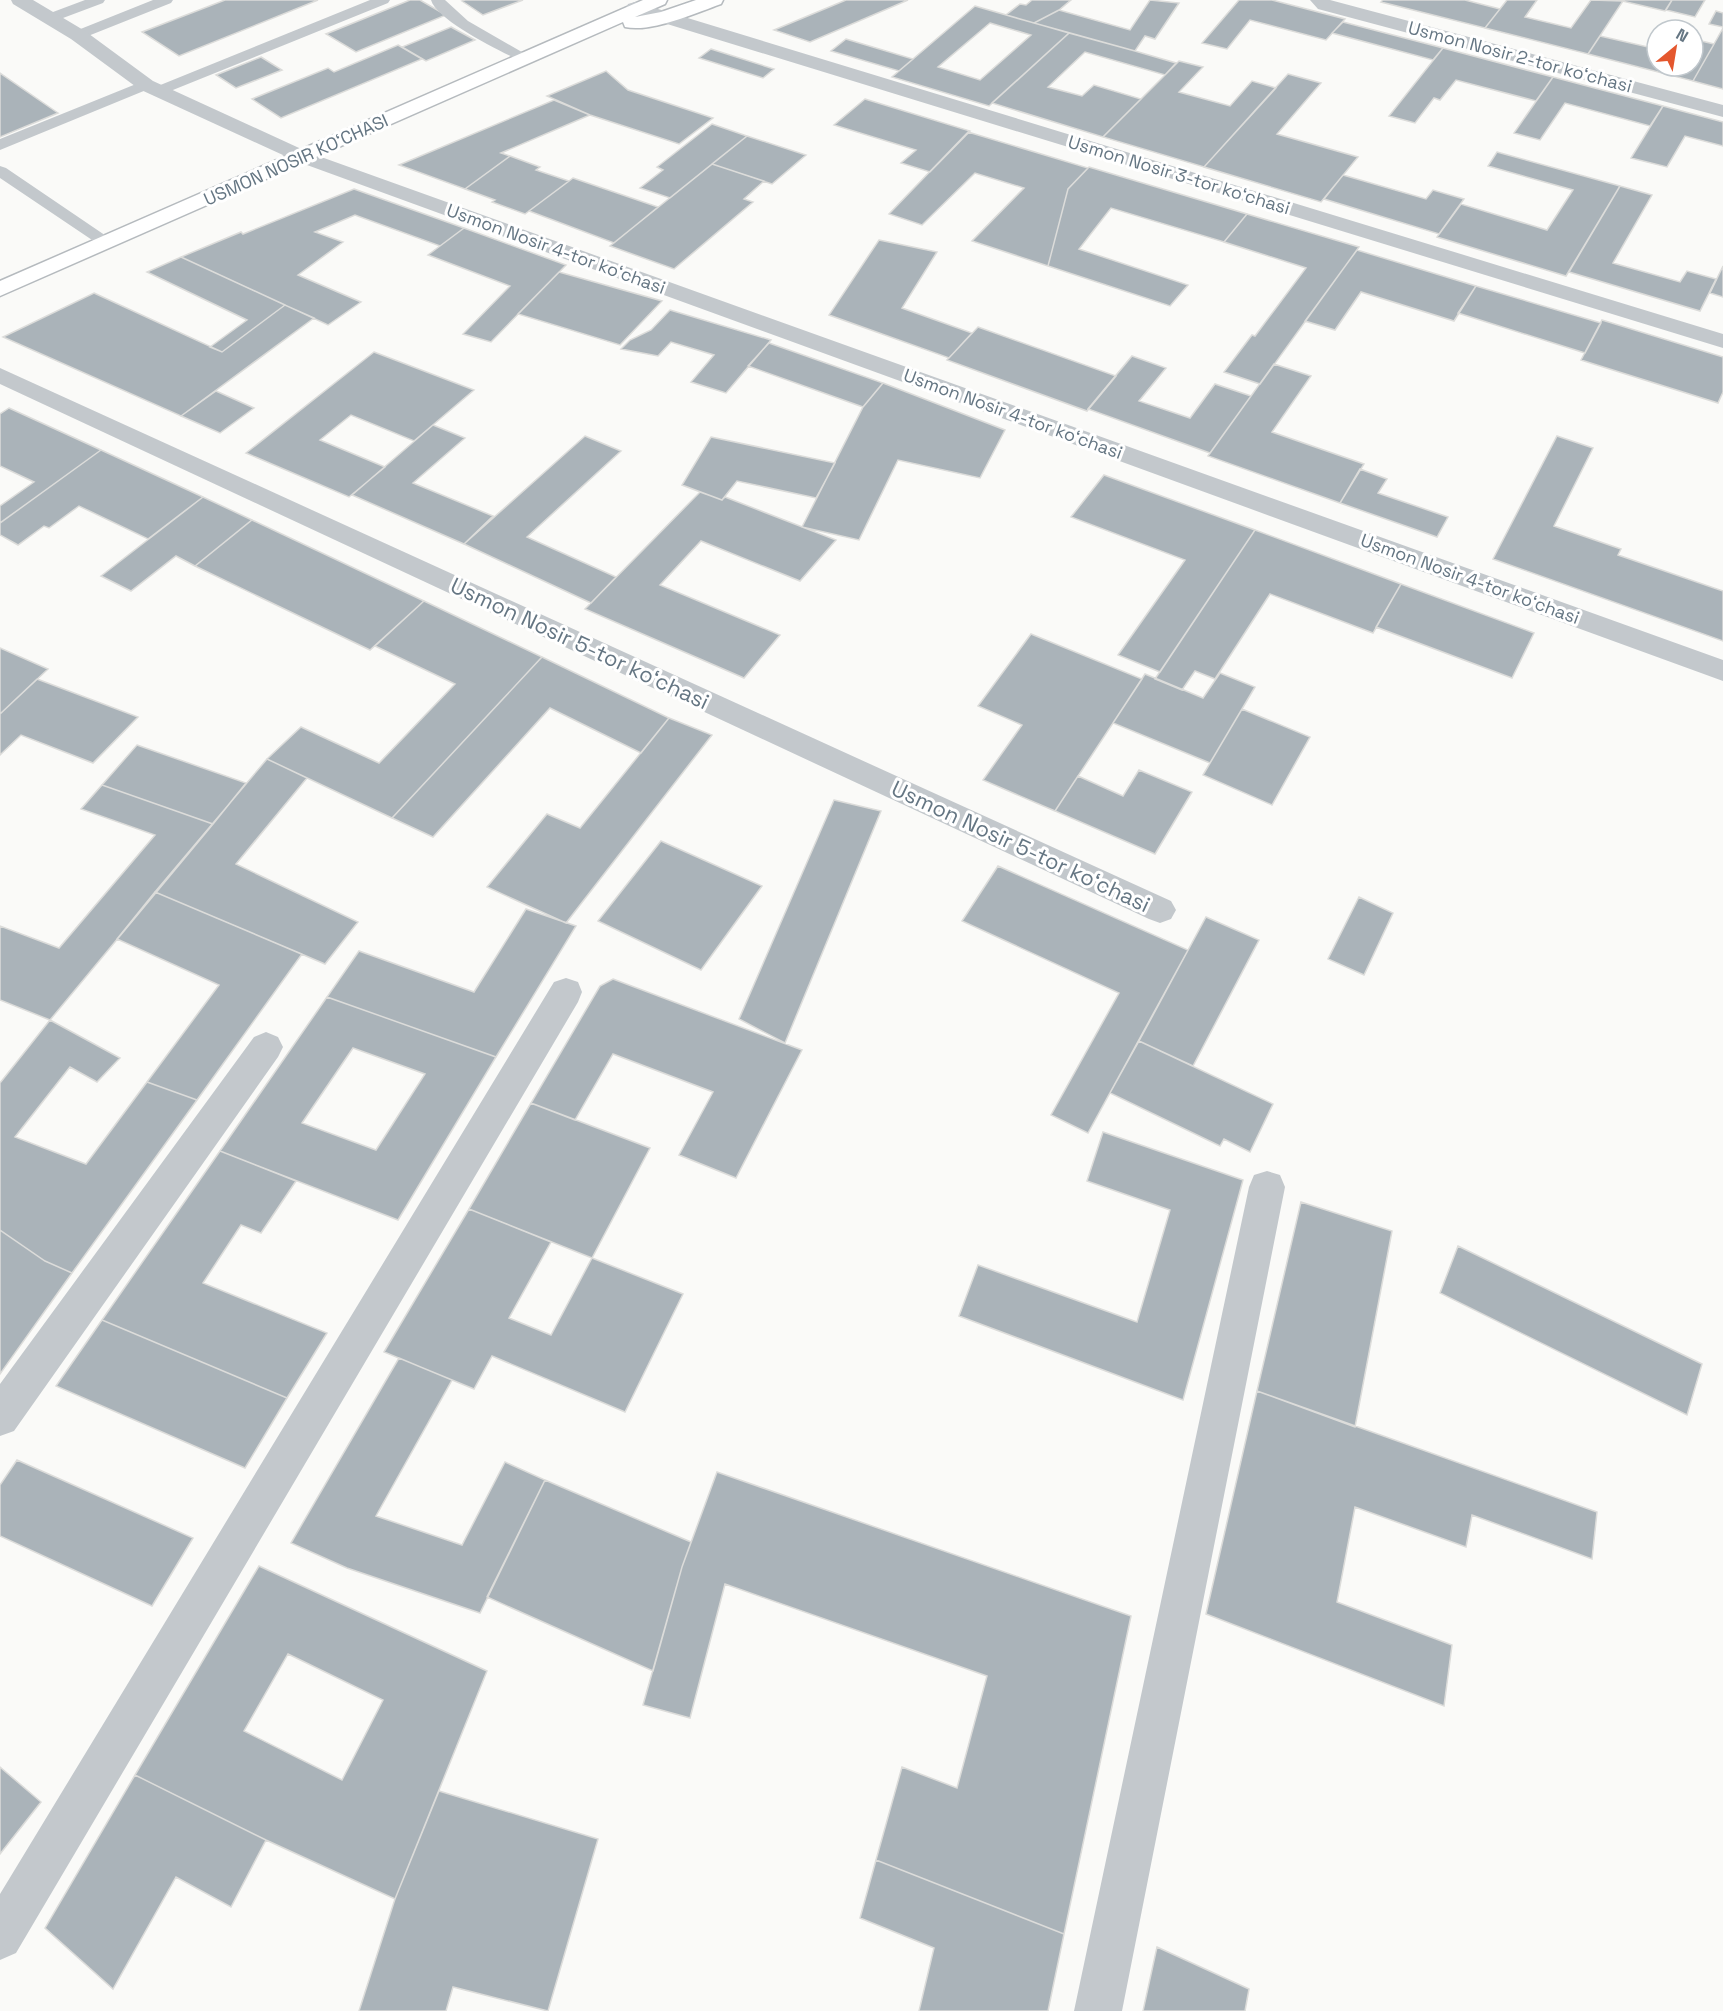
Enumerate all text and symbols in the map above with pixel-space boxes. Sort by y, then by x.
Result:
street label: Usmon Nosir 2-tor koʻchasi [1406,16,1635,97]
north arrow [1645,18,1705,78]
text: N [1672,24,1692,47]
street label: USMON NOSIR KO‘CHASI [200,108,392,211]
street label: Usmon Nosir 3-tor koʻchasi [1065,130,1293,219]
street label: Usmon Nosir 4-tor koʻchasi [444,198,669,299]
street label: Usmon Nosir 4-tor koʻchasi [901,363,1126,464]
street label: Usmon Nosir 4-tor koʻchasi [1358,528,1583,629]
street label: Usmon Nosir 5-tor koʻchasi [446,571,714,715]
street label: Usmon Nosir 5-tor koʻchasi [887,774,1155,918]

